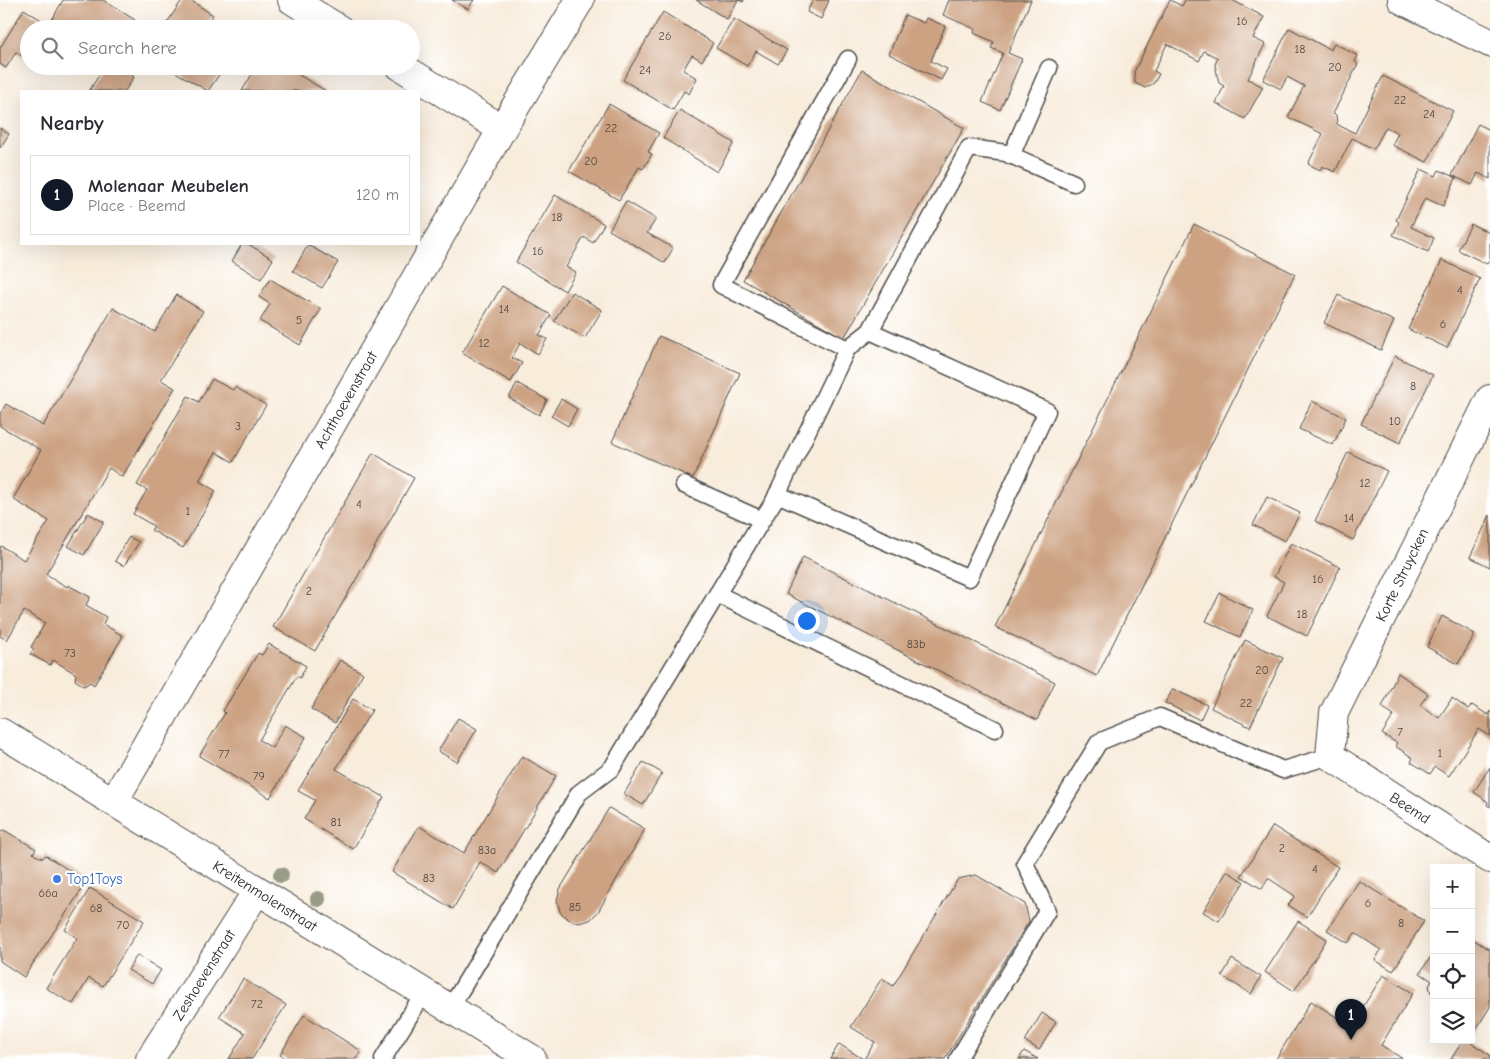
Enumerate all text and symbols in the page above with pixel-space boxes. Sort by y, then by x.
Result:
house number: 16 [1236,14,1248,28]
search box [20,20,420,75]
house number: 26 [659,29,671,43]
icon: search [38,34,66,62]
text: Search here [78,37,177,59]
house number: 18 [1295,42,1305,56]
house number: 20 [1328,60,1342,74]
house number: 24 [639,63,651,77]
house number: 22 [1394,93,1406,107]
house number: 24 [1423,107,1435,121]
text: Nearby [40,111,104,135]
house number: 22 [605,121,617,135]
house number: 20 [584,154,598,168]
text: Molenaar Meubelen [88,175,249,197]
text: 1 [54,186,60,204]
text: 120 m [356,186,399,204]
text: Place · Beemd [88,197,186,215]
house number: 18 [552,210,562,224]
house number: 16 [532,244,544,258]
house number: 4 [1457,283,1463,297]
house number: 14 [499,302,509,316]
house number: 5 [296,313,302,327]
house number: 6 [1440,317,1446,331]
house number: 12 [478,336,490,350]
street label: Achthoevenstraat [311,347,382,452]
house number: 8 [1410,379,1416,393]
house number: 10 [1389,414,1401,428]
house number: 3 [235,419,241,433]
house number: 12 [1359,476,1371,490]
house number: 4 [356,497,362,511]
house number: 1 [186,504,191,518]
house number: 14 [1344,511,1354,525]
street label: Korte Struycken [1372,526,1432,624]
house number: 16 [1312,572,1324,586]
house number: 2 [306,584,312,598]
house number: 18 [1297,607,1307,621]
your location [794,608,820,634]
house number: 83b [907,637,925,651]
house number: 73 [64,646,76,660]
house number: 20 [1255,663,1269,677]
house number: 22 [1240,696,1252,710]
house number: 7 [1397,725,1403,739]
house number: 1 [1438,746,1443,760]
house number: 77 [218,747,230,761]
house number: 79 [253,769,265,783]
street label: Beemd [1386,788,1434,828]
house number: 81 [331,815,342,829]
house number: 2 [1279,841,1285,855]
house number: 83a [478,843,496,857]
street label: Kreitenmolenstraat [209,857,321,936]
house number: 4 [1312,862,1318,876]
map controls [1430,864,1475,1044]
button: + [1430,864,1475,909]
place label: Top1Toys [67,870,123,888]
house number: 83 [423,871,435,885]
marker: Top1Toys [51,873,63,885]
house number: 66a [38,886,58,900]
house number: 6 [1365,896,1371,910]
house number: 85 [569,900,581,914]
house number: 68 [90,901,102,915]
button: − [1430,909,1475,954]
house number: 8 [1398,916,1404,930]
house number: 70 [117,918,129,932]
street label: Zeshoevenstraat [169,926,239,1024]
button: locate [1430,954,1475,999]
house number: 72 [251,997,263,1011]
pin: 1 [1335,999,1367,1040]
button: layers [1430,999,1475,1044]

